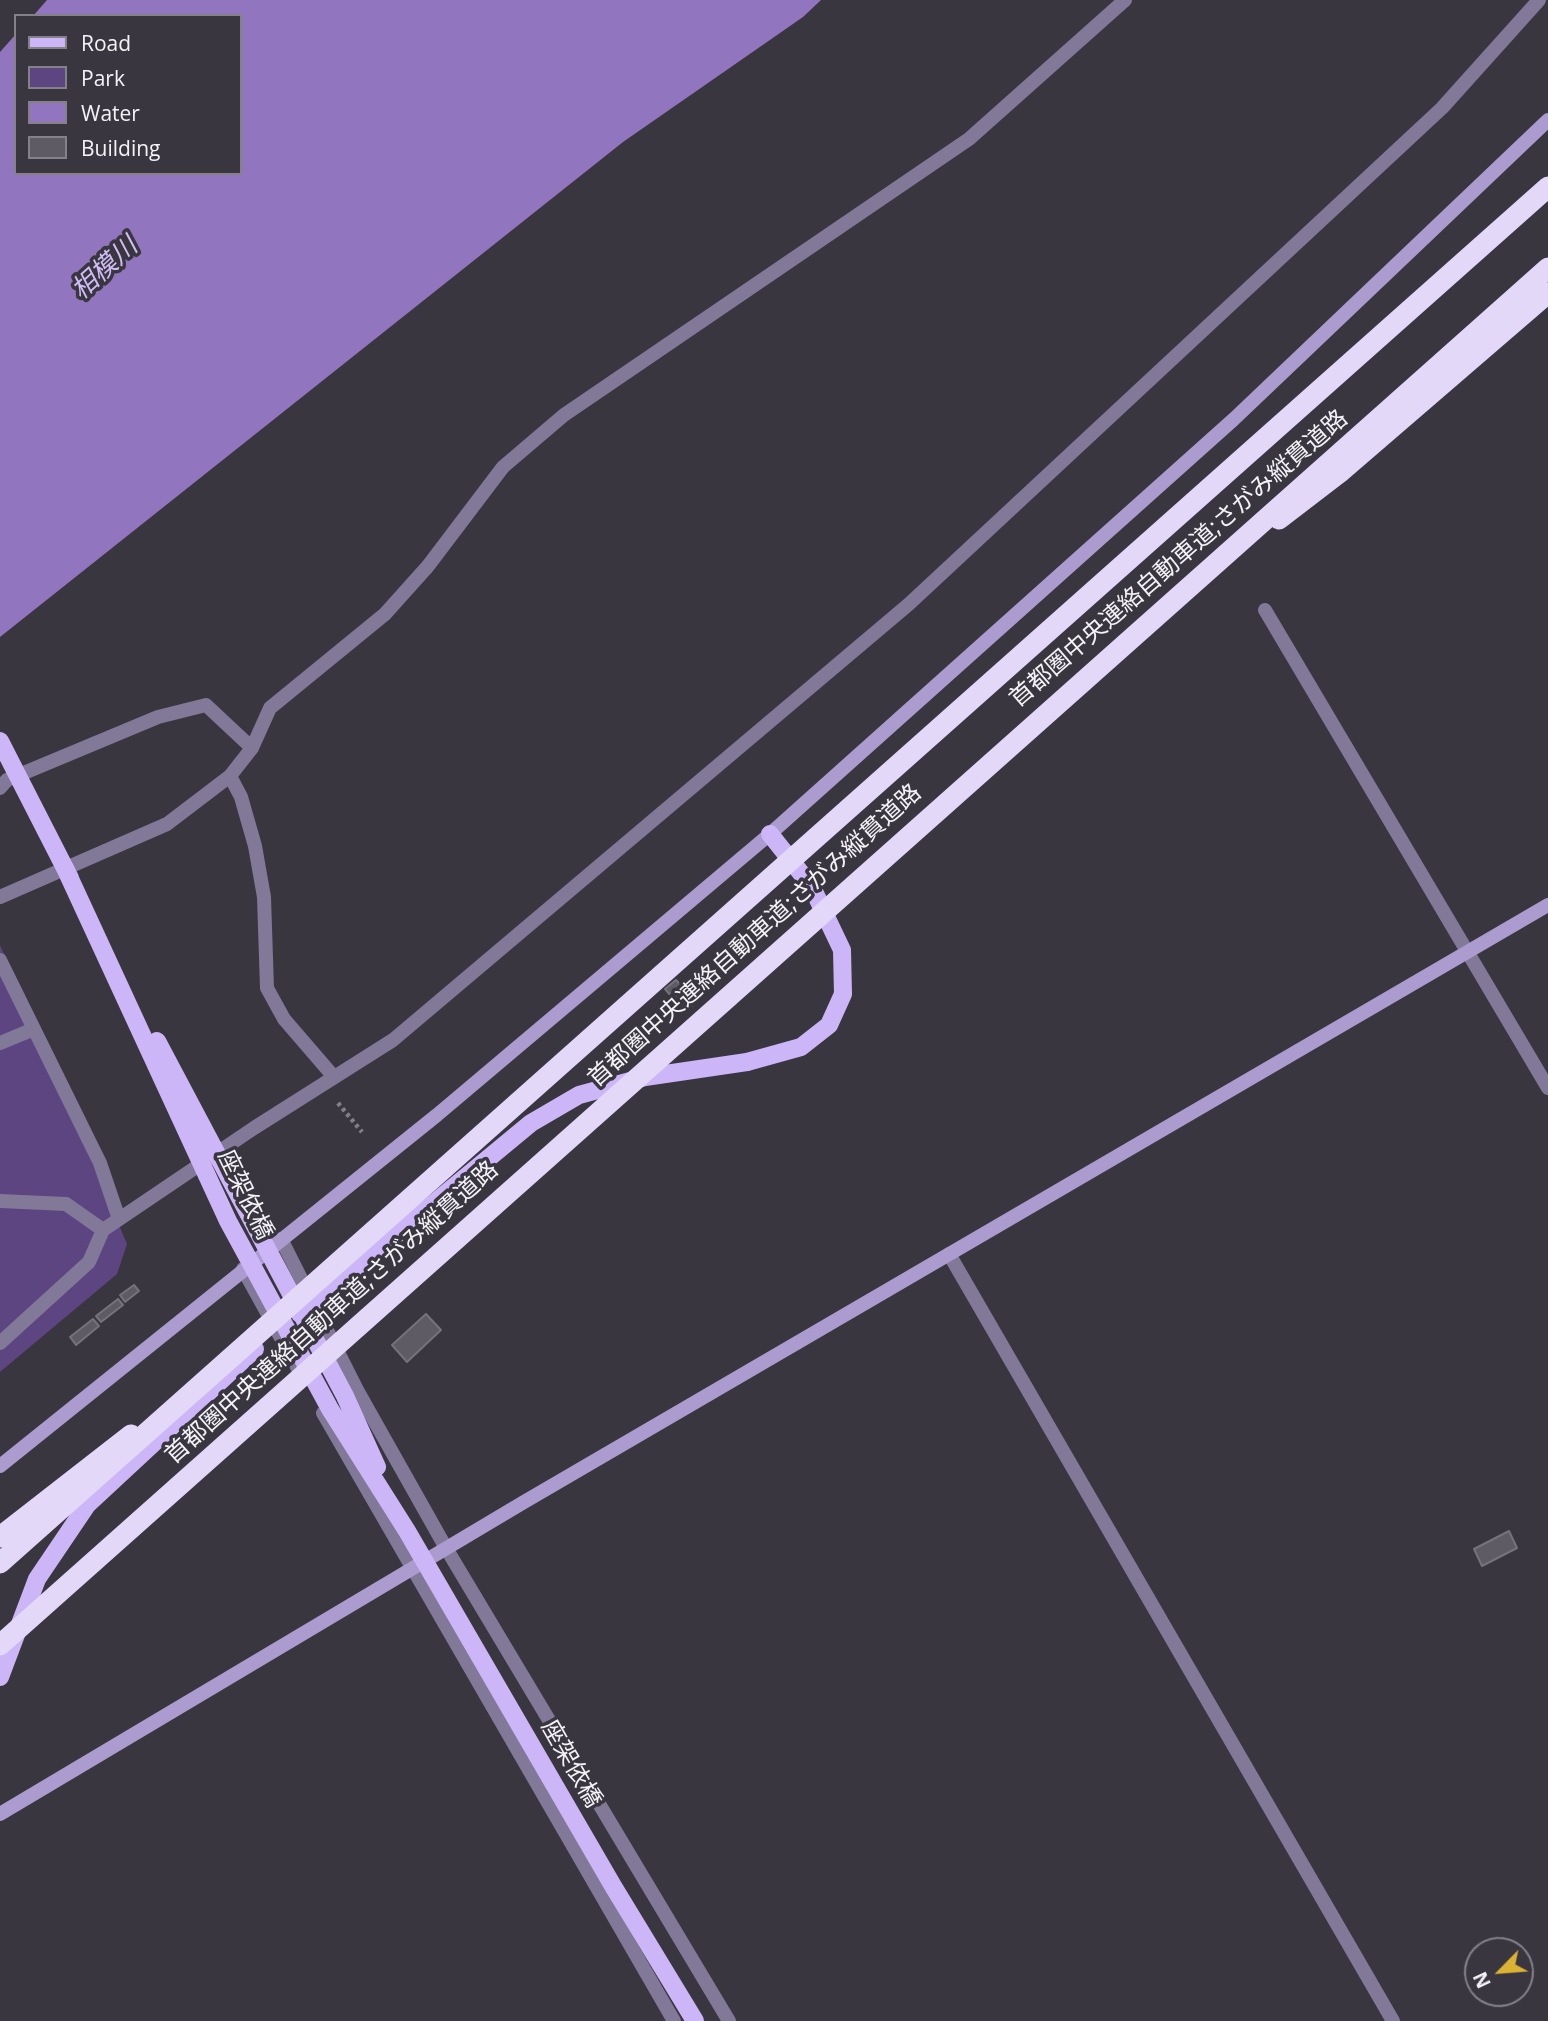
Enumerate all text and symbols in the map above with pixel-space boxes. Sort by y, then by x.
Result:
legend [14,14,242,175]
text: Road [81,29,131,57]
text: Park [81,64,125,92]
text: Water [81,99,140,127]
text: Building [81,134,160,162]
water label: 相模川 [66,231,144,307]
street label: 首都圏中央連絡自動車道;さがみ縦貫道路 [1004,404,1354,714]
street label: 首都圏中央連絡自動車道;さがみ縦貫道路 [583,779,927,1093]
street label: 座架依橋 [211,1146,279,1244]
street label: 首都圏中央連絡自動車道;さがみ縦貫道路 [160,1156,504,1470]
street label: 座架依橋 [535,1715,607,1813]
north arrow [1464,1937,1534,2007]
text: N [1467,1968,1497,1993]

